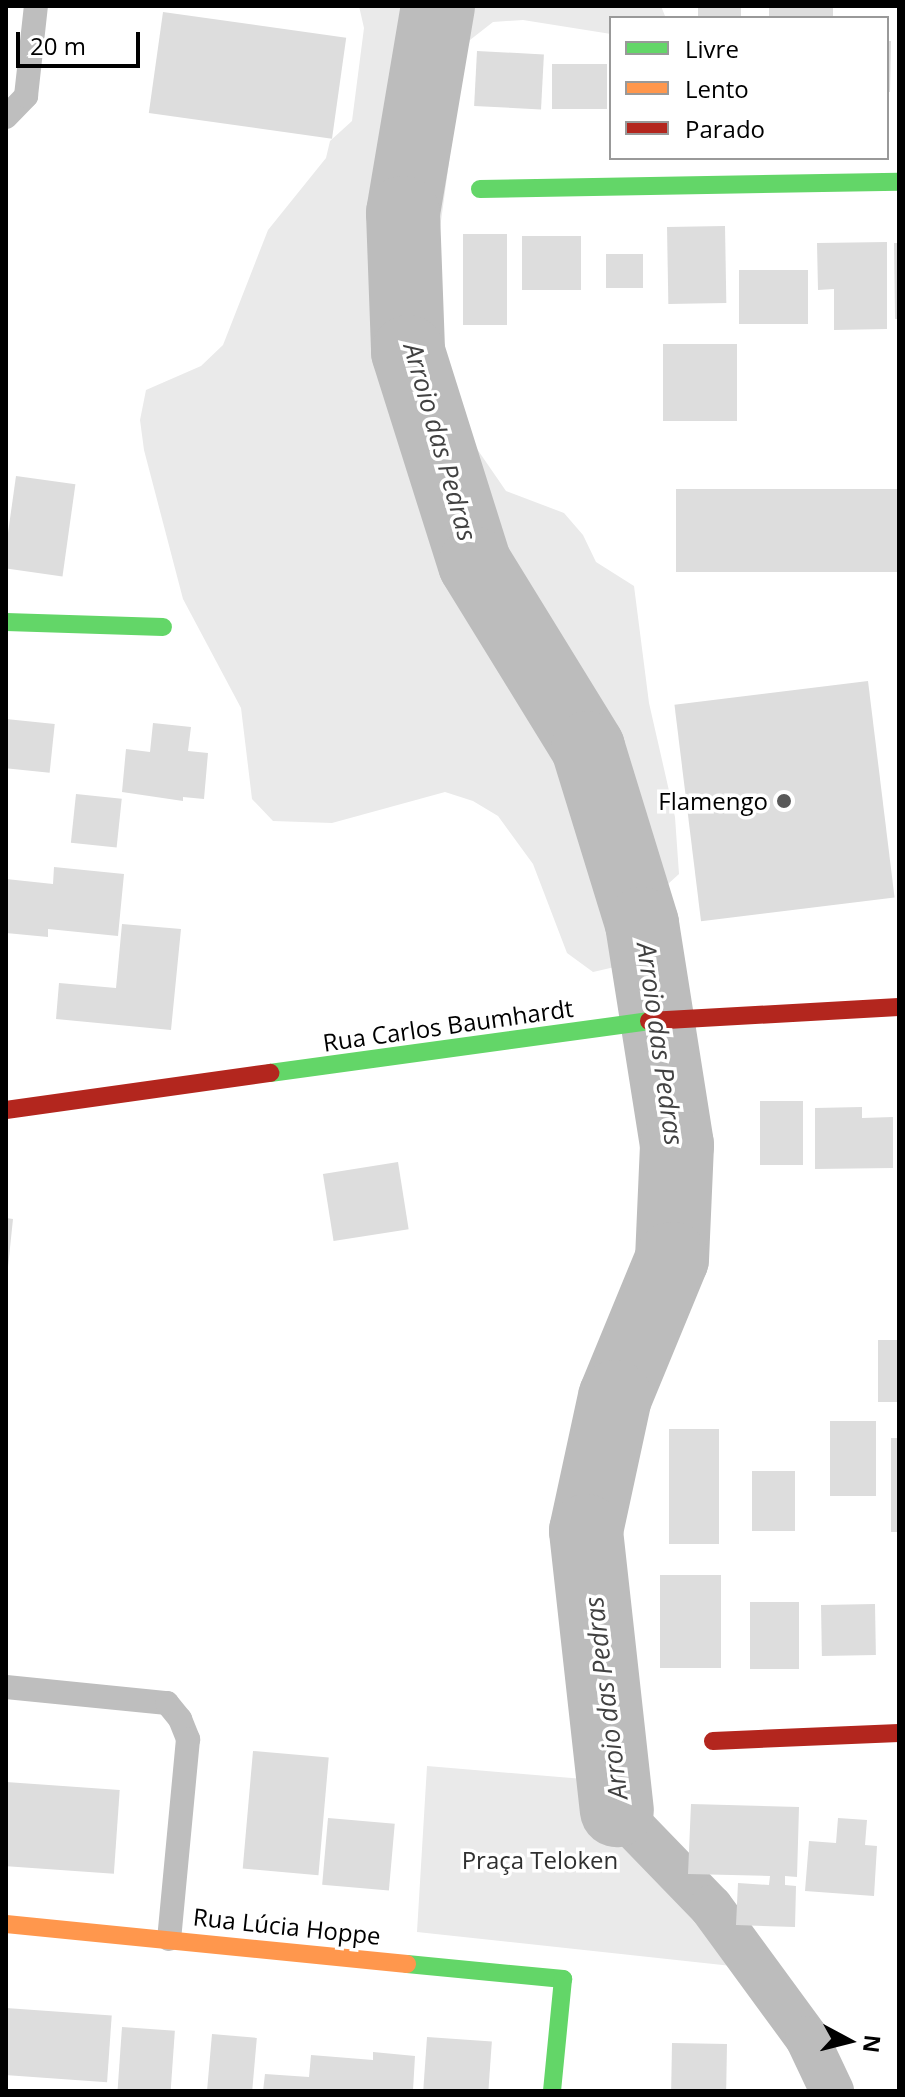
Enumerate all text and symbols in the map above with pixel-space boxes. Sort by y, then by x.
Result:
scale bar [20,16,144,66]
legend [609,16,889,160]
text: 20 m [30,29,86,62]
text: Livre [685,32,739,65]
text: Lento [685,72,749,105]
text: Parado [685,112,765,145]
water label: Arroio das Pedras [397,340,483,544]
place label: Flamengo [658,787,768,815]
marker: Flamengo [775,792,793,810]
water label: Arroio das Pedras [630,941,690,1147]
street label: Rua Carlos Baumhardt [321,993,575,1057]
water label: Arroio das Pedras [578,1595,634,1801]
park label: Praça Teloken [462,1846,618,1874]
street label: Rua Lúcia Hoppe [192,1902,382,1950]
north arrow [809,2001,889,2081]
text: N [857,2033,889,2055]

